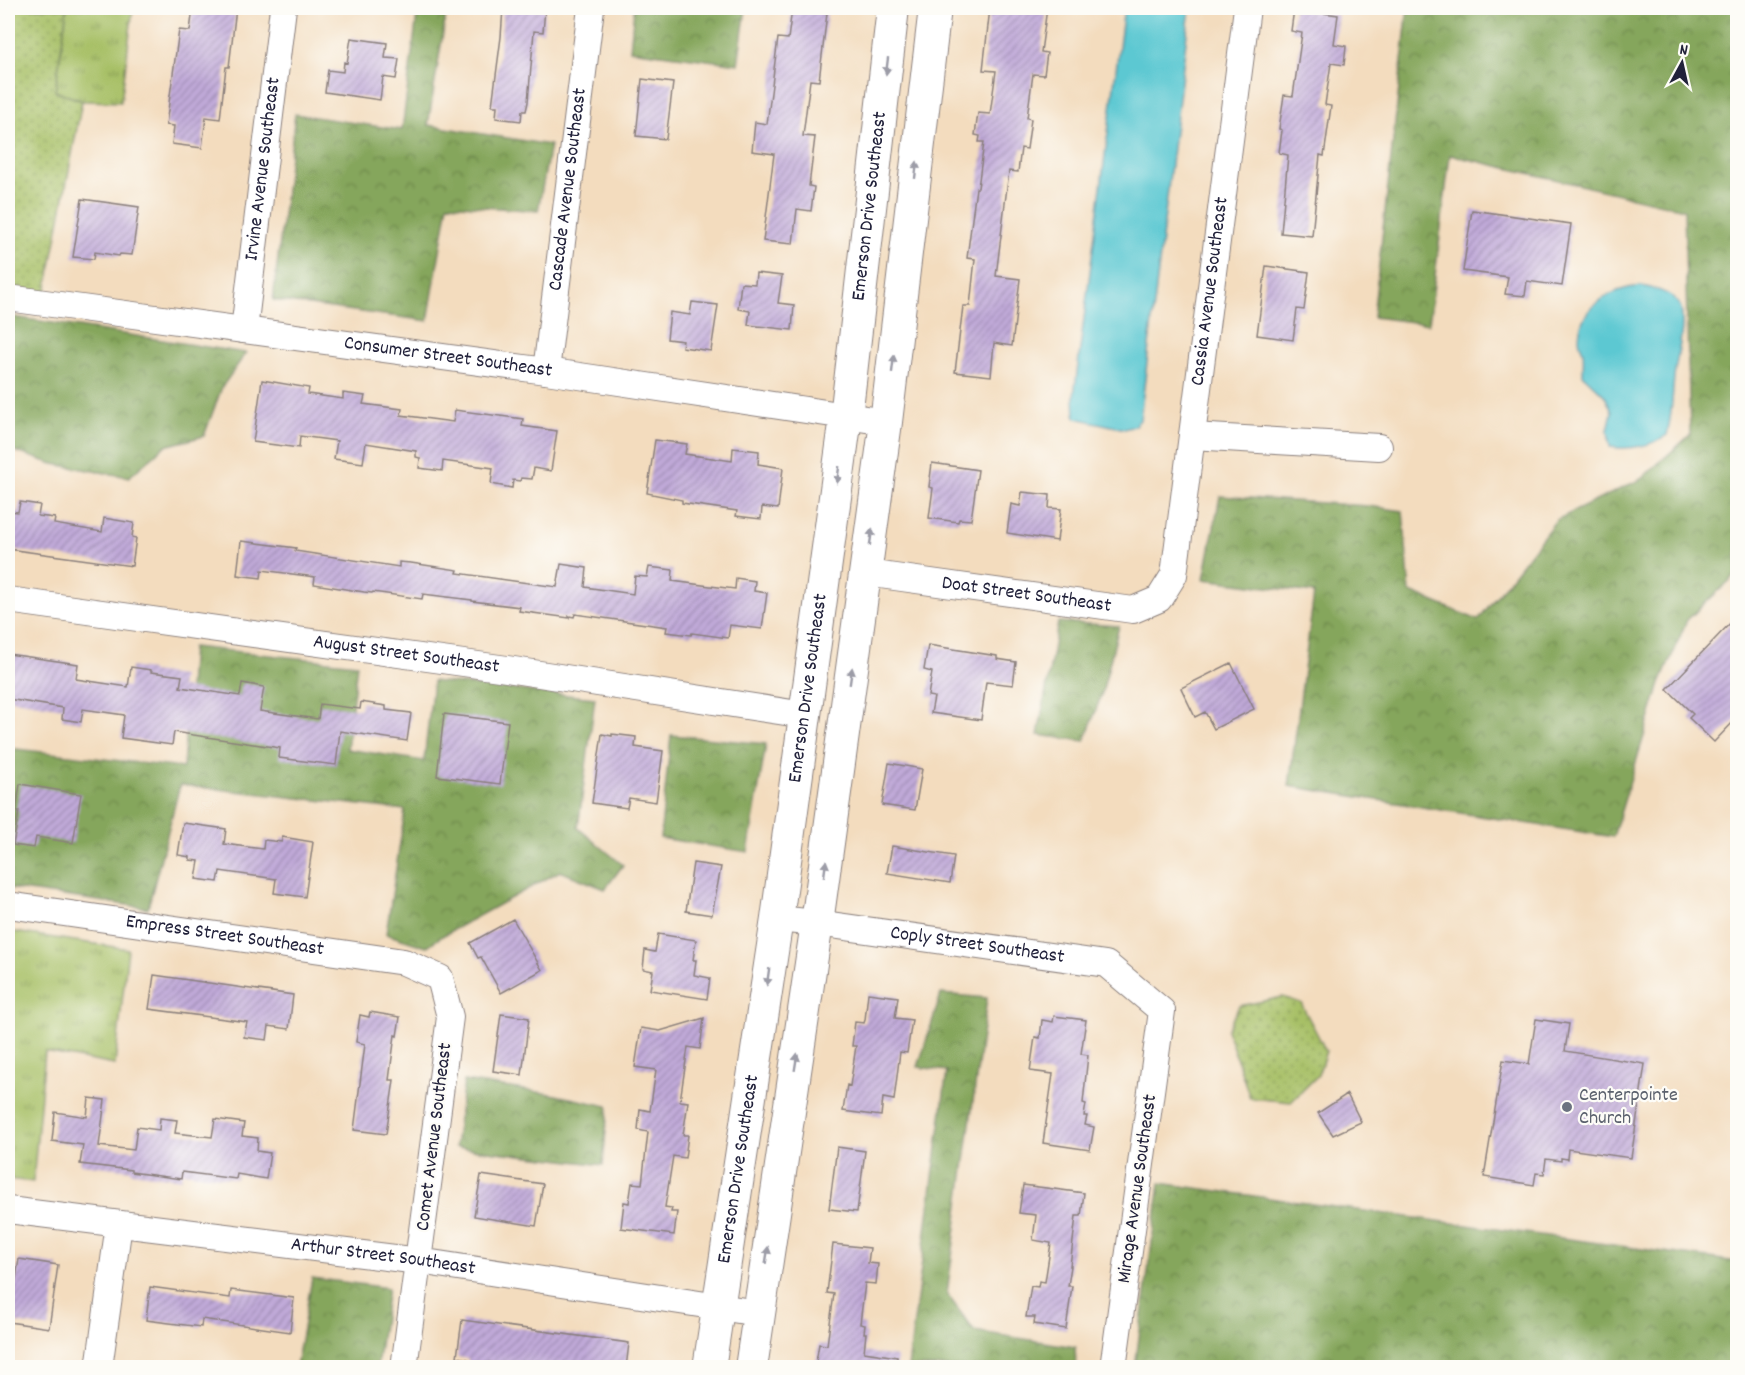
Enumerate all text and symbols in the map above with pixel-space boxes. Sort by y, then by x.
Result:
north arrow [1652,33,1712,93]
text: N [1678,39,1689,63]
one-way arrow [882,56,891,75]
street label: Irvine Avenue Southeast [238,76,288,262]
street label: Cascade Avenue Southeast [542,86,595,292]
street label: Emerson Drive Southeast [845,110,895,302]
one-way arrow [911,160,921,179]
street label: Cassia Avenue Southeast [1184,195,1237,387]
street label: Consumer Street Southeast [342,330,554,386]
one-way arrow [888,354,898,373]
one-way arrow [833,465,842,484]
one-way arrow [866,527,875,546]
street label: Doat Street Southeast [940,570,1113,621]
street label: Emerson Drive Southeast [782,592,836,784]
street label: August Street Southeast [311,628,501,682]
one-way arrow [847,667,856,686]
one-way arrow [820,860,829,879]
street label: Empress Street Southeast [124,908,326,964]
street label: Coply Street Southeast [888,920,1066,972]
one-way arrow [763,967,772,986]
street label: Comet Avenue Southeast [410,1041,460,1233]
one-way arrow [792,1053,801,1072]
street label: Emerson Drive Southeast [711,1073,767,1265]
place label: Centerpointe Church [1579,1082,1678,1133]
street label: Mirage Avenue Southeast [1111,1093,1165,1285]
marker: Centerpointe Church [1560,1100,1574,1114]
street label: Arthur Street Southeast [289,1231,477,1283]
one-way arrow [763,1246,772,1265]

